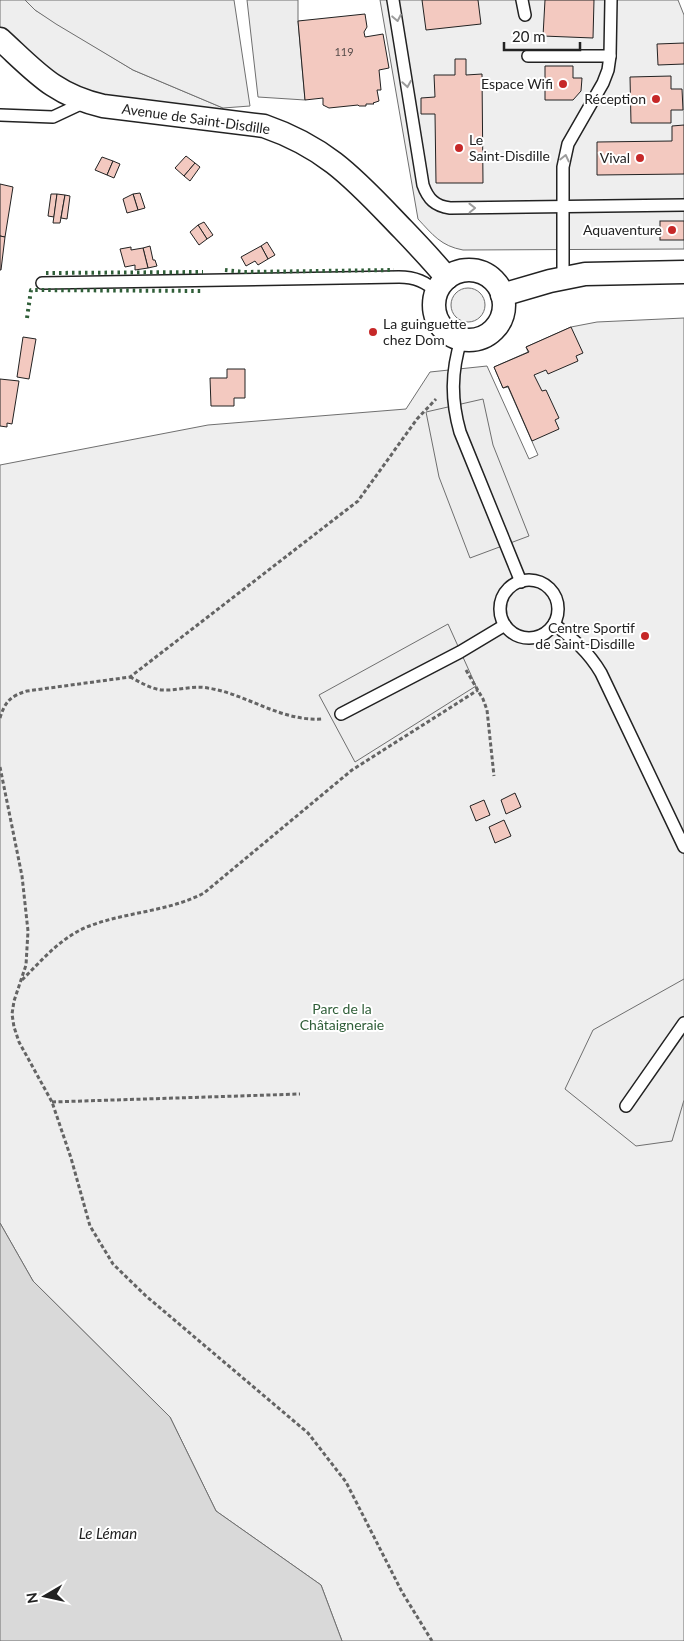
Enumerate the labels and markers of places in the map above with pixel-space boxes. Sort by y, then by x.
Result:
place label: Espace Wifi [481,75,553,92]
marker: Espace Wifi [557,78,569,90]
place label: Réception [584,90,646,107]
marker: Réception [650,93,662,105]
place label: Le Saint-Disdille [469,131,550,164]
marker: Le Saint-Disdille [453,142,465,154]
place label: Vival [600,149,630,166]
marker: Vival [634,152,646,164]
place label: Aquaventure [583,221,662,238]
marker: Aquaventure [666,224,678,236]
place label: La guinguette chez Dom [383,315,466,348]
marker: La guinguette chez Dom [367,326,379,338]
place label: Centre Sportif de Saint-Disdille [535,619,635,652]
marker: Centre Sportif de Saint-Disdille [639,630,651,642]

